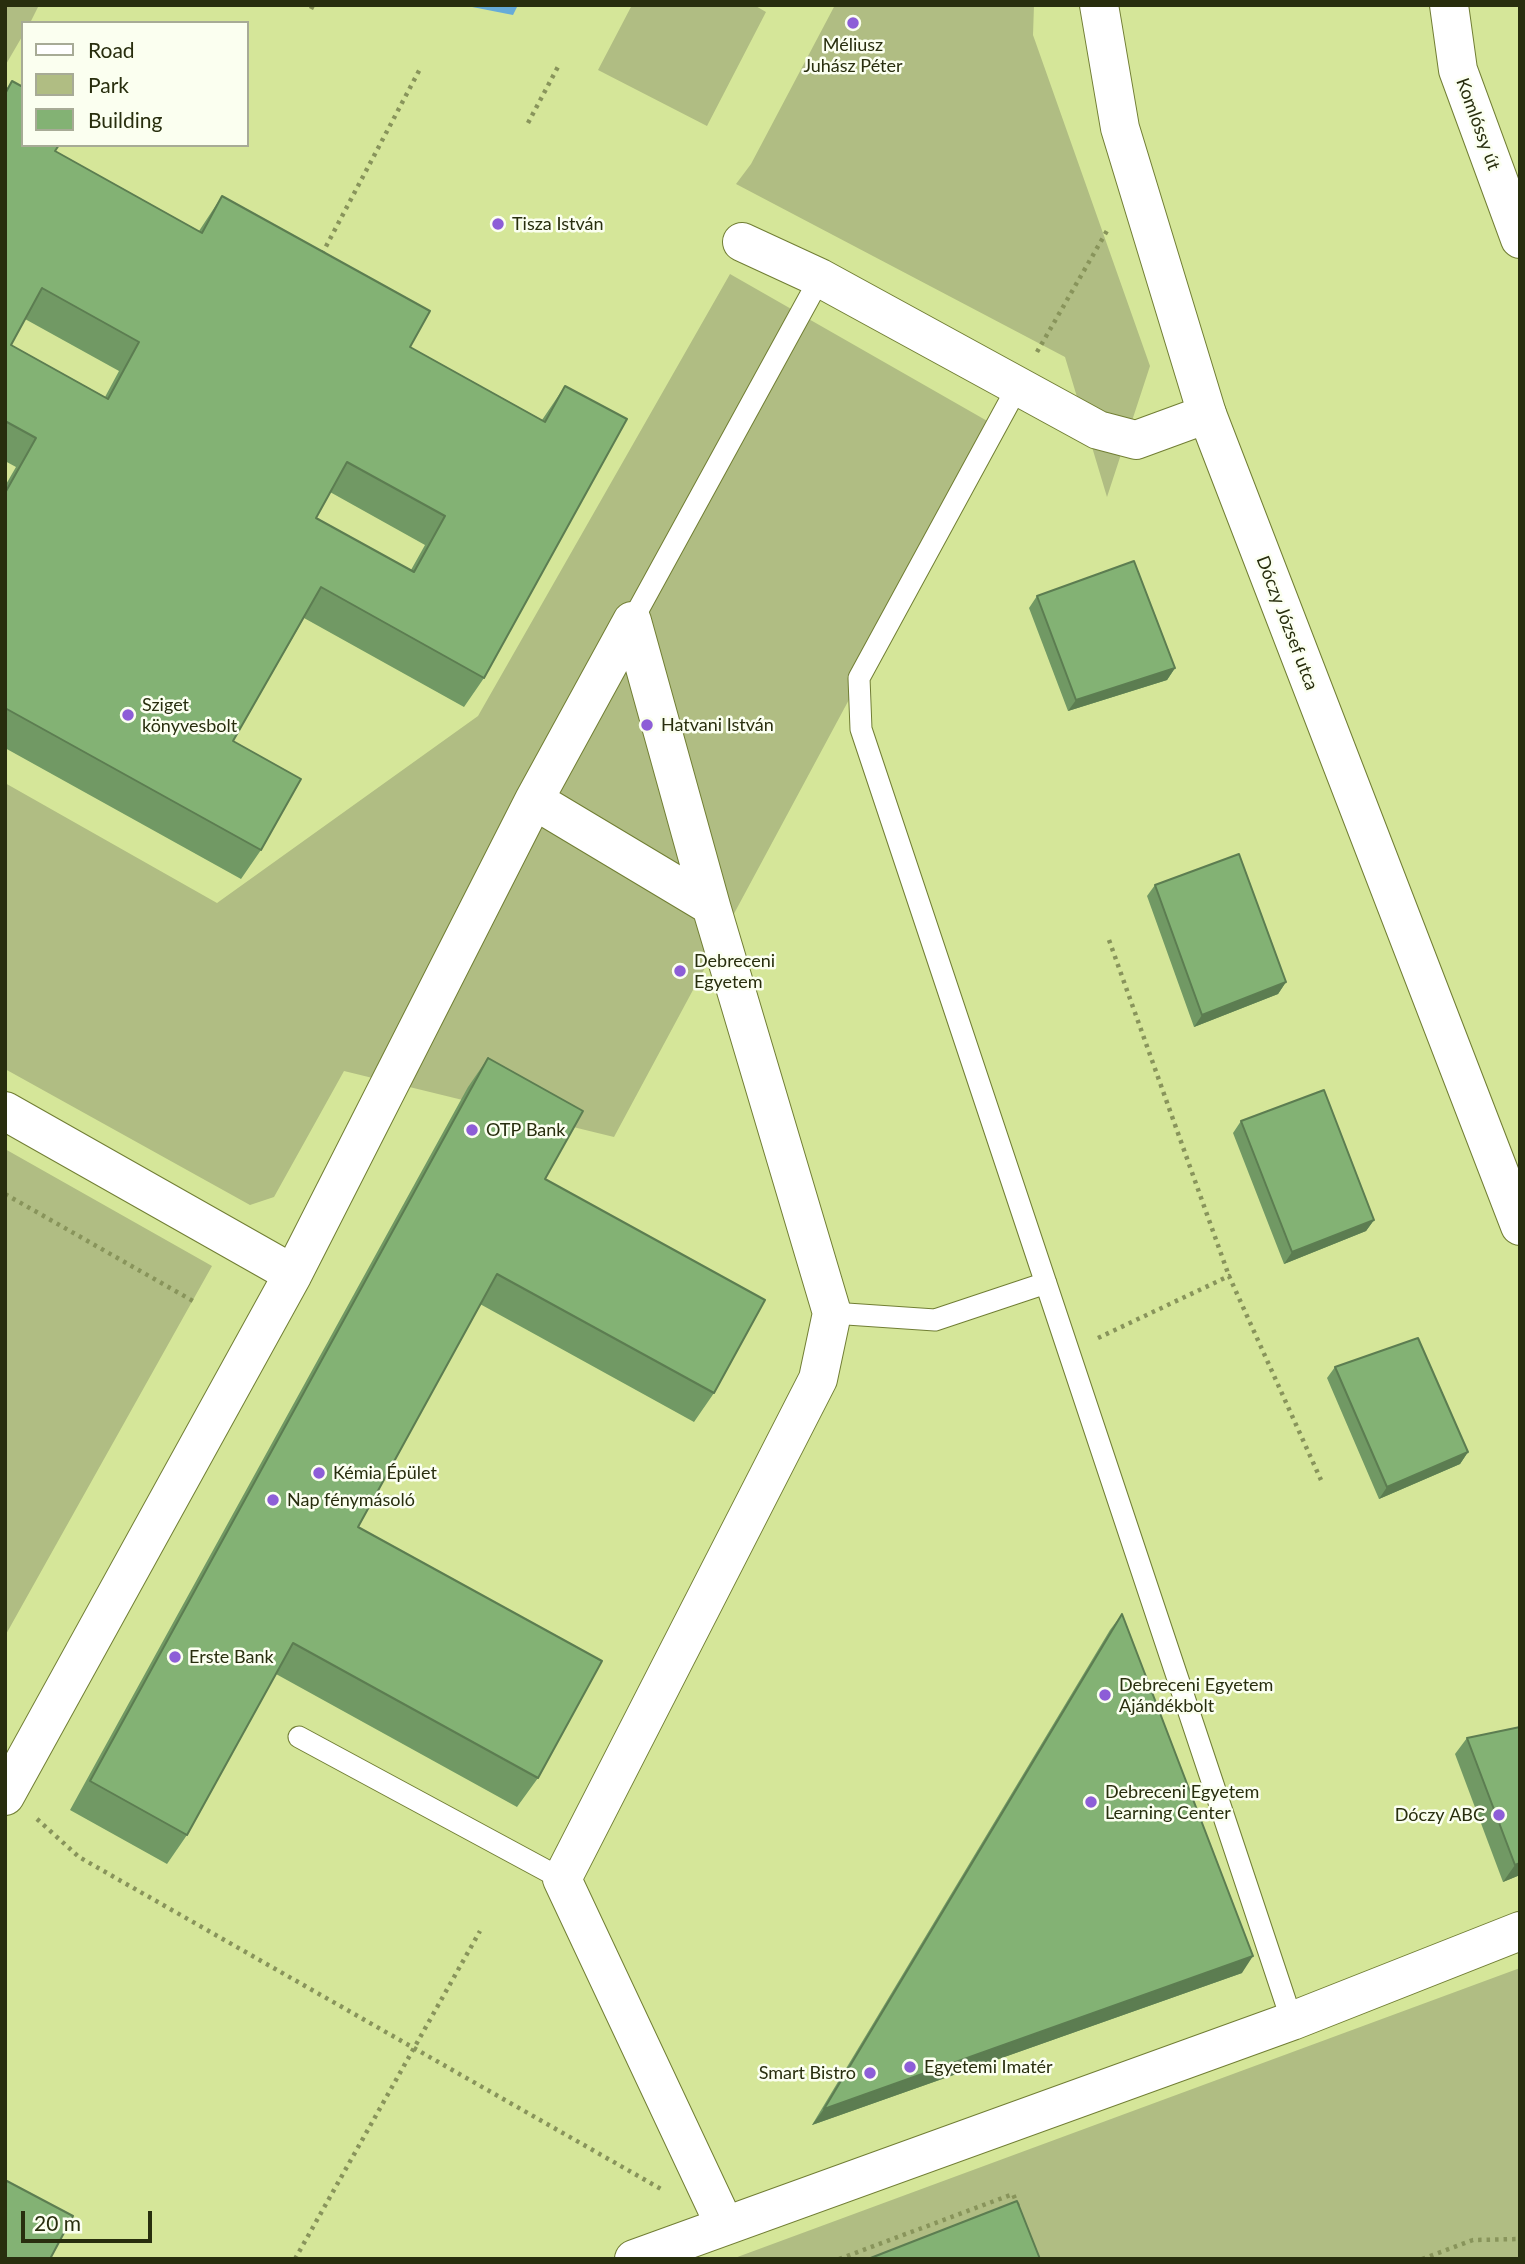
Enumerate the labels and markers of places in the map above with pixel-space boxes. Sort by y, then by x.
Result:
marker: Méliusz Juhász Péter [845,15,861,31]
place label: Méliusz Juhász Péter [803,34,903,76]
place label: Tisza István [512,213,603,235]
marker: Tisza István [490,216,506,232]
place label: Sziget könyvesbolt [142,694,237,736]
marker: Sziget könyvesbolt [120,707,136,723]
place label: Hatvani István [661,714,774,736]
marker: Hatvani István [639,717,655,733]
place label: Debreceni Egyetem [694,950,775,992]
marker: Debreceni Egyetem [672,963,688,979]
place label: OTP Bank [486,1119,566,1141]
marker: OTP Bank [464,1122,480,1138]
place label: Kémia Épület [333,1462,437,1484]
marker: Kémia Épület [311,1465,327,1481]
place label: Nap fénymásoló [287,1489,415,1511]
marker: Nap fénymásoló [265,1492,281,1508]
place label: Erste Bank [189,1646,274,1668]
marker: Erste Bank [167,1649,183,1665]
place label: Debreceni Egyetem Ajándékbolt [1119,1674,1273,1716]
marker: Debreceni Egyetem Ajándékbolt [1097,1687,1113,1703]
place label: Debreceni Egyetem Learning Center [1105,1781,1259,1824]
marker: Debreceni Egyetem Learning Center [1083,1794,1099,1810]
place label: Dóczy ABC [1395,1804,1485,1826]
marker: Dóczy ABC [1491,1807,1507,1823]
place label: Egyetemi Imatér [924,2056,1053,2078]
marker: Egyetemi Imatér [902,2059,918,2075]
place label: Smart Bistro [759,2062,856,2084]
marker: Smart Bistro [862,2065,878,2081]

